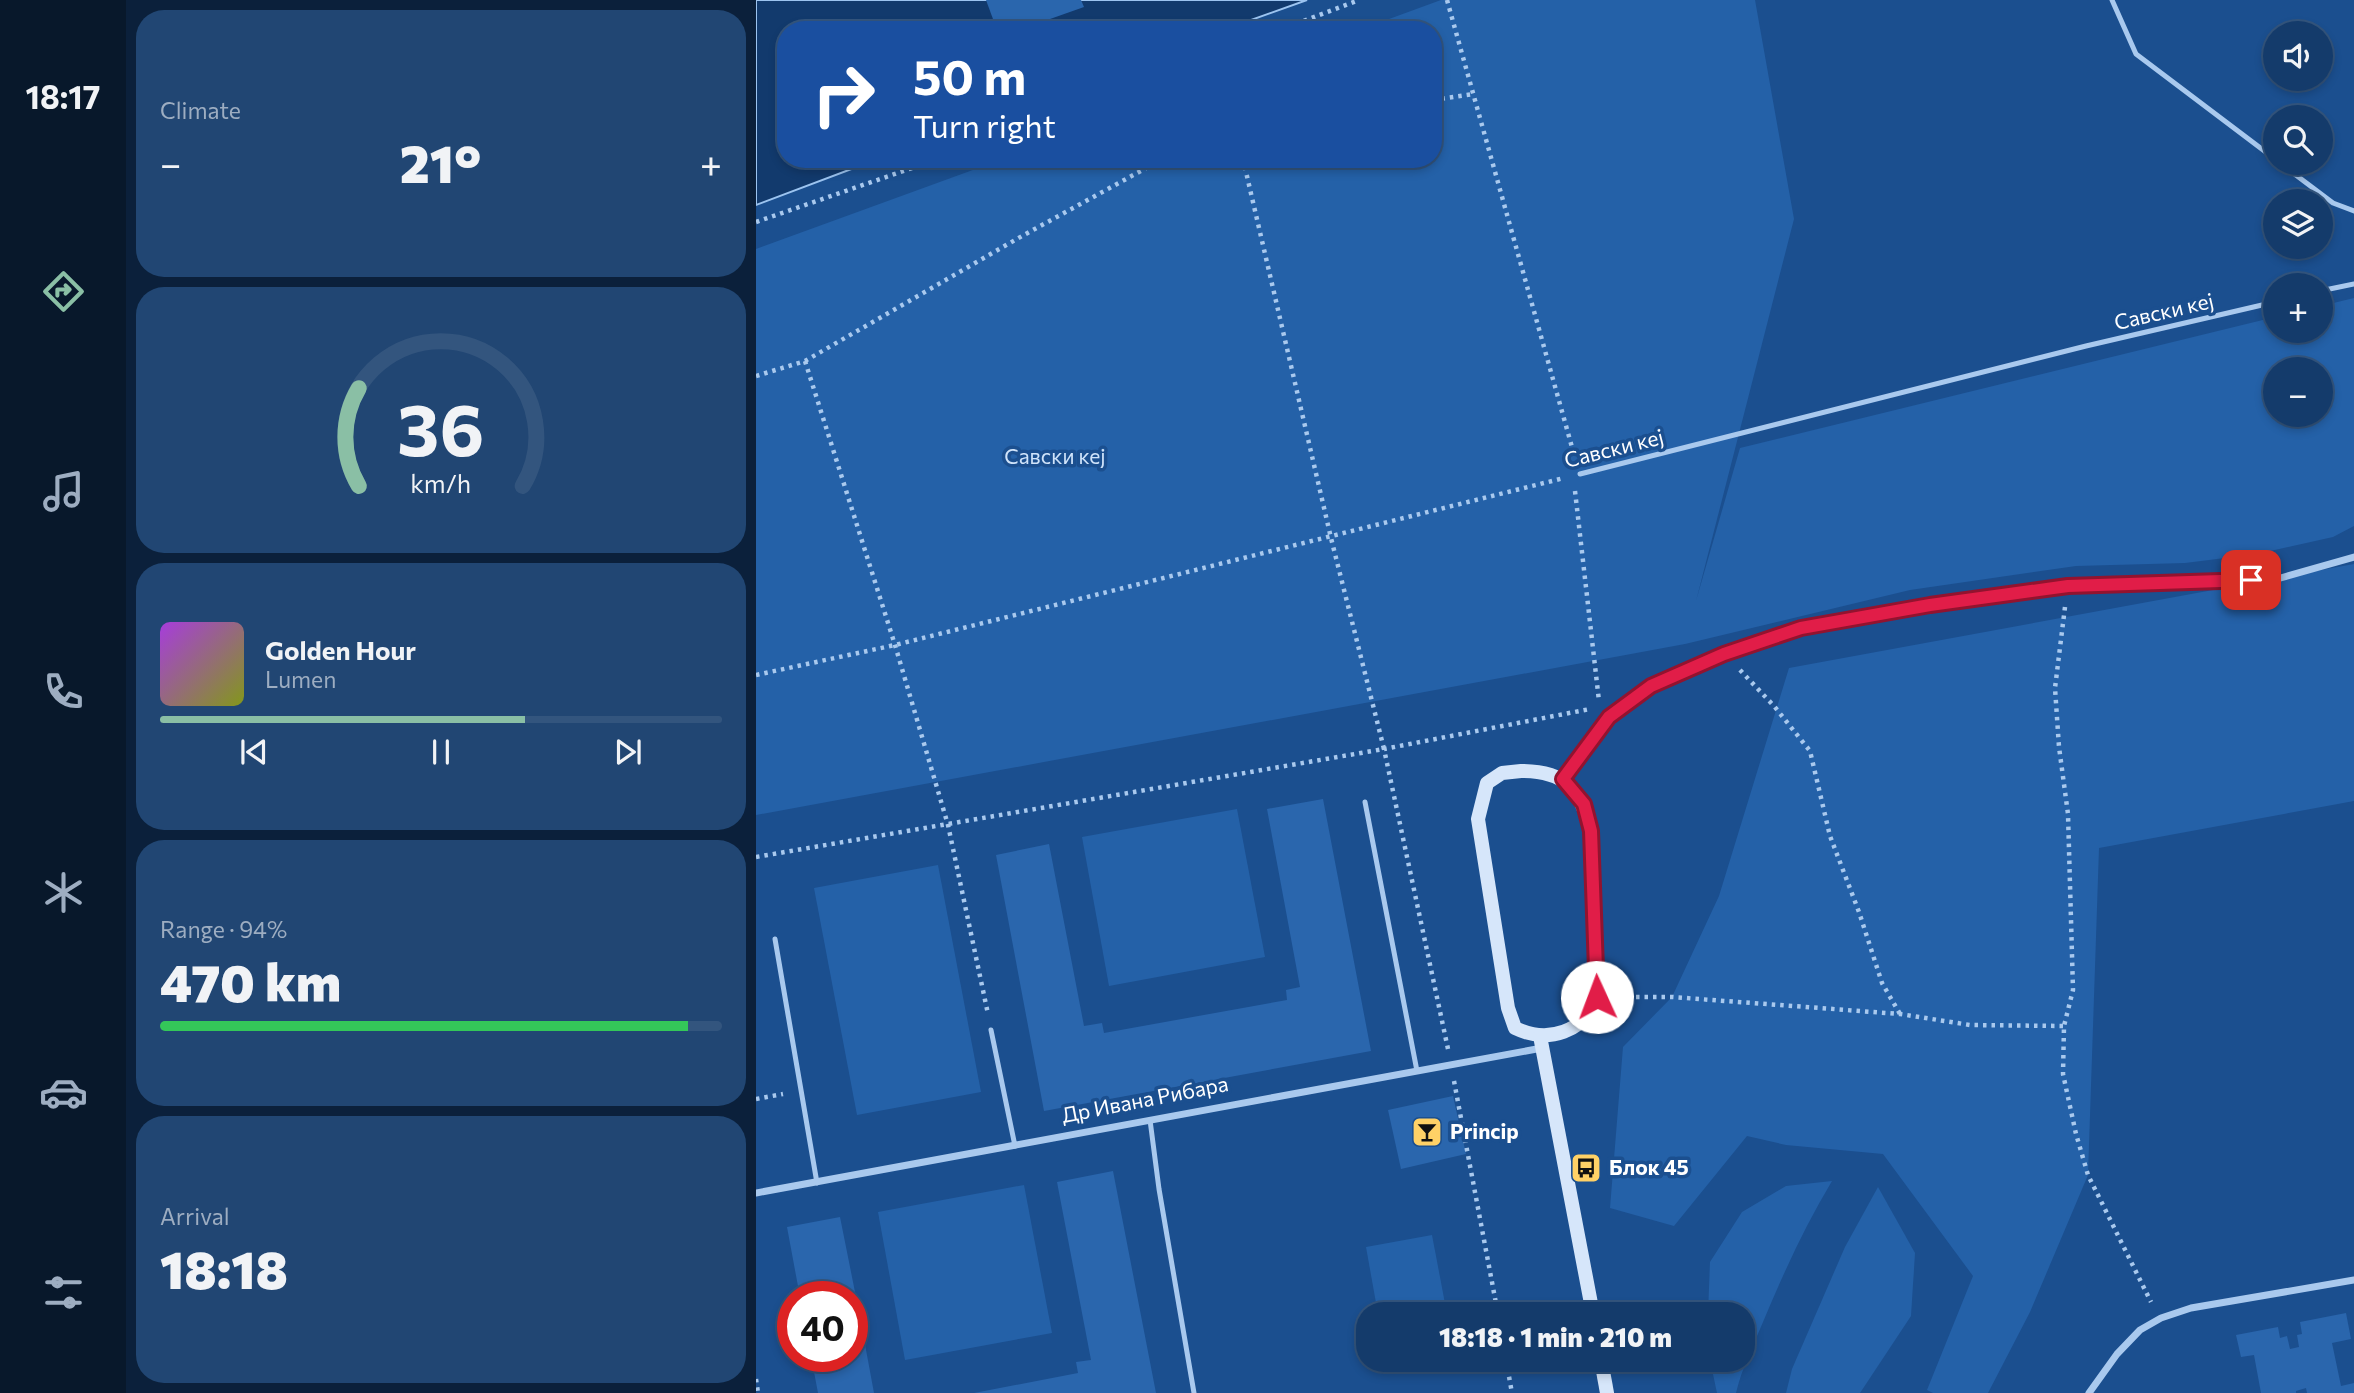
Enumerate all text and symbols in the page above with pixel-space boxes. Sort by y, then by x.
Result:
map controls [2263,21,2333,427]
button: sound [2263,21,2333,91]
text: 50 m [913,45,1026,105]
icon: right [798,49,889,140]
text: 18:17 [26,76,100,116]
text: Climate [160,96,241,124]
text: Turn right [913,105,1056,145]
button: search [2263,105,2333,175]
text: 21° [400,130,481,194]
text: − [160,139,182,186]
text: + [700,139,722,186]
button: layers [2263,189,2333,259]
icon: directions [39,267,88,316]
button: + [2263,273,2333,343]
street label: Савски кеј [2112,287,2216,334]
button: − [2263,357,2333,427]
text: 36 [397,382,485,471]
street label: Савски кеј [1561,423,1666,472]
park label: Савски кеј [1004,443,1106,468]
icon: music [39,467,88,516]
text: km/h [411,468,471,498]
pin [2221,550,2281,610]
icon: arrive [2232,561,2270,599]
text: Golden Hour [265,634,416,665]
text: Lumen [265,665,336,693]
icon: phone [39,667,88,716]
icon: previous [235,733,273,771]
icon: pause [422,733,460,771]
icon: next [609,733,647,771]
icon: climate [39,868,88,917]
text: Range · 94% [160,915,287,943]
text: 470 km [160,949,341,1013]
position arrow [1560,960,1634,1034]
icon: car [39,1068,88,1117]
street label: Др Ивана Рибара [1059,1070,1230,1127]
bar icon: Princip [1410,1115,1444,1149]
place label: Princip [1450,1118,1519,1143]
bus stop icon: Блок 45 [1569,1151,1603,1185]
place label: Блок 45 [1609,1154,1689,1179]
text: Arrival [160,1202,230,1230]
text: 18:18 [160,1236,288,1300]
icon: filters [39,1268,88,1317]
speed limit sign: 40 [777,1281,868,1372]
text: 18:18 · 1 min · 210 m [1439,1321,1672,1352]

